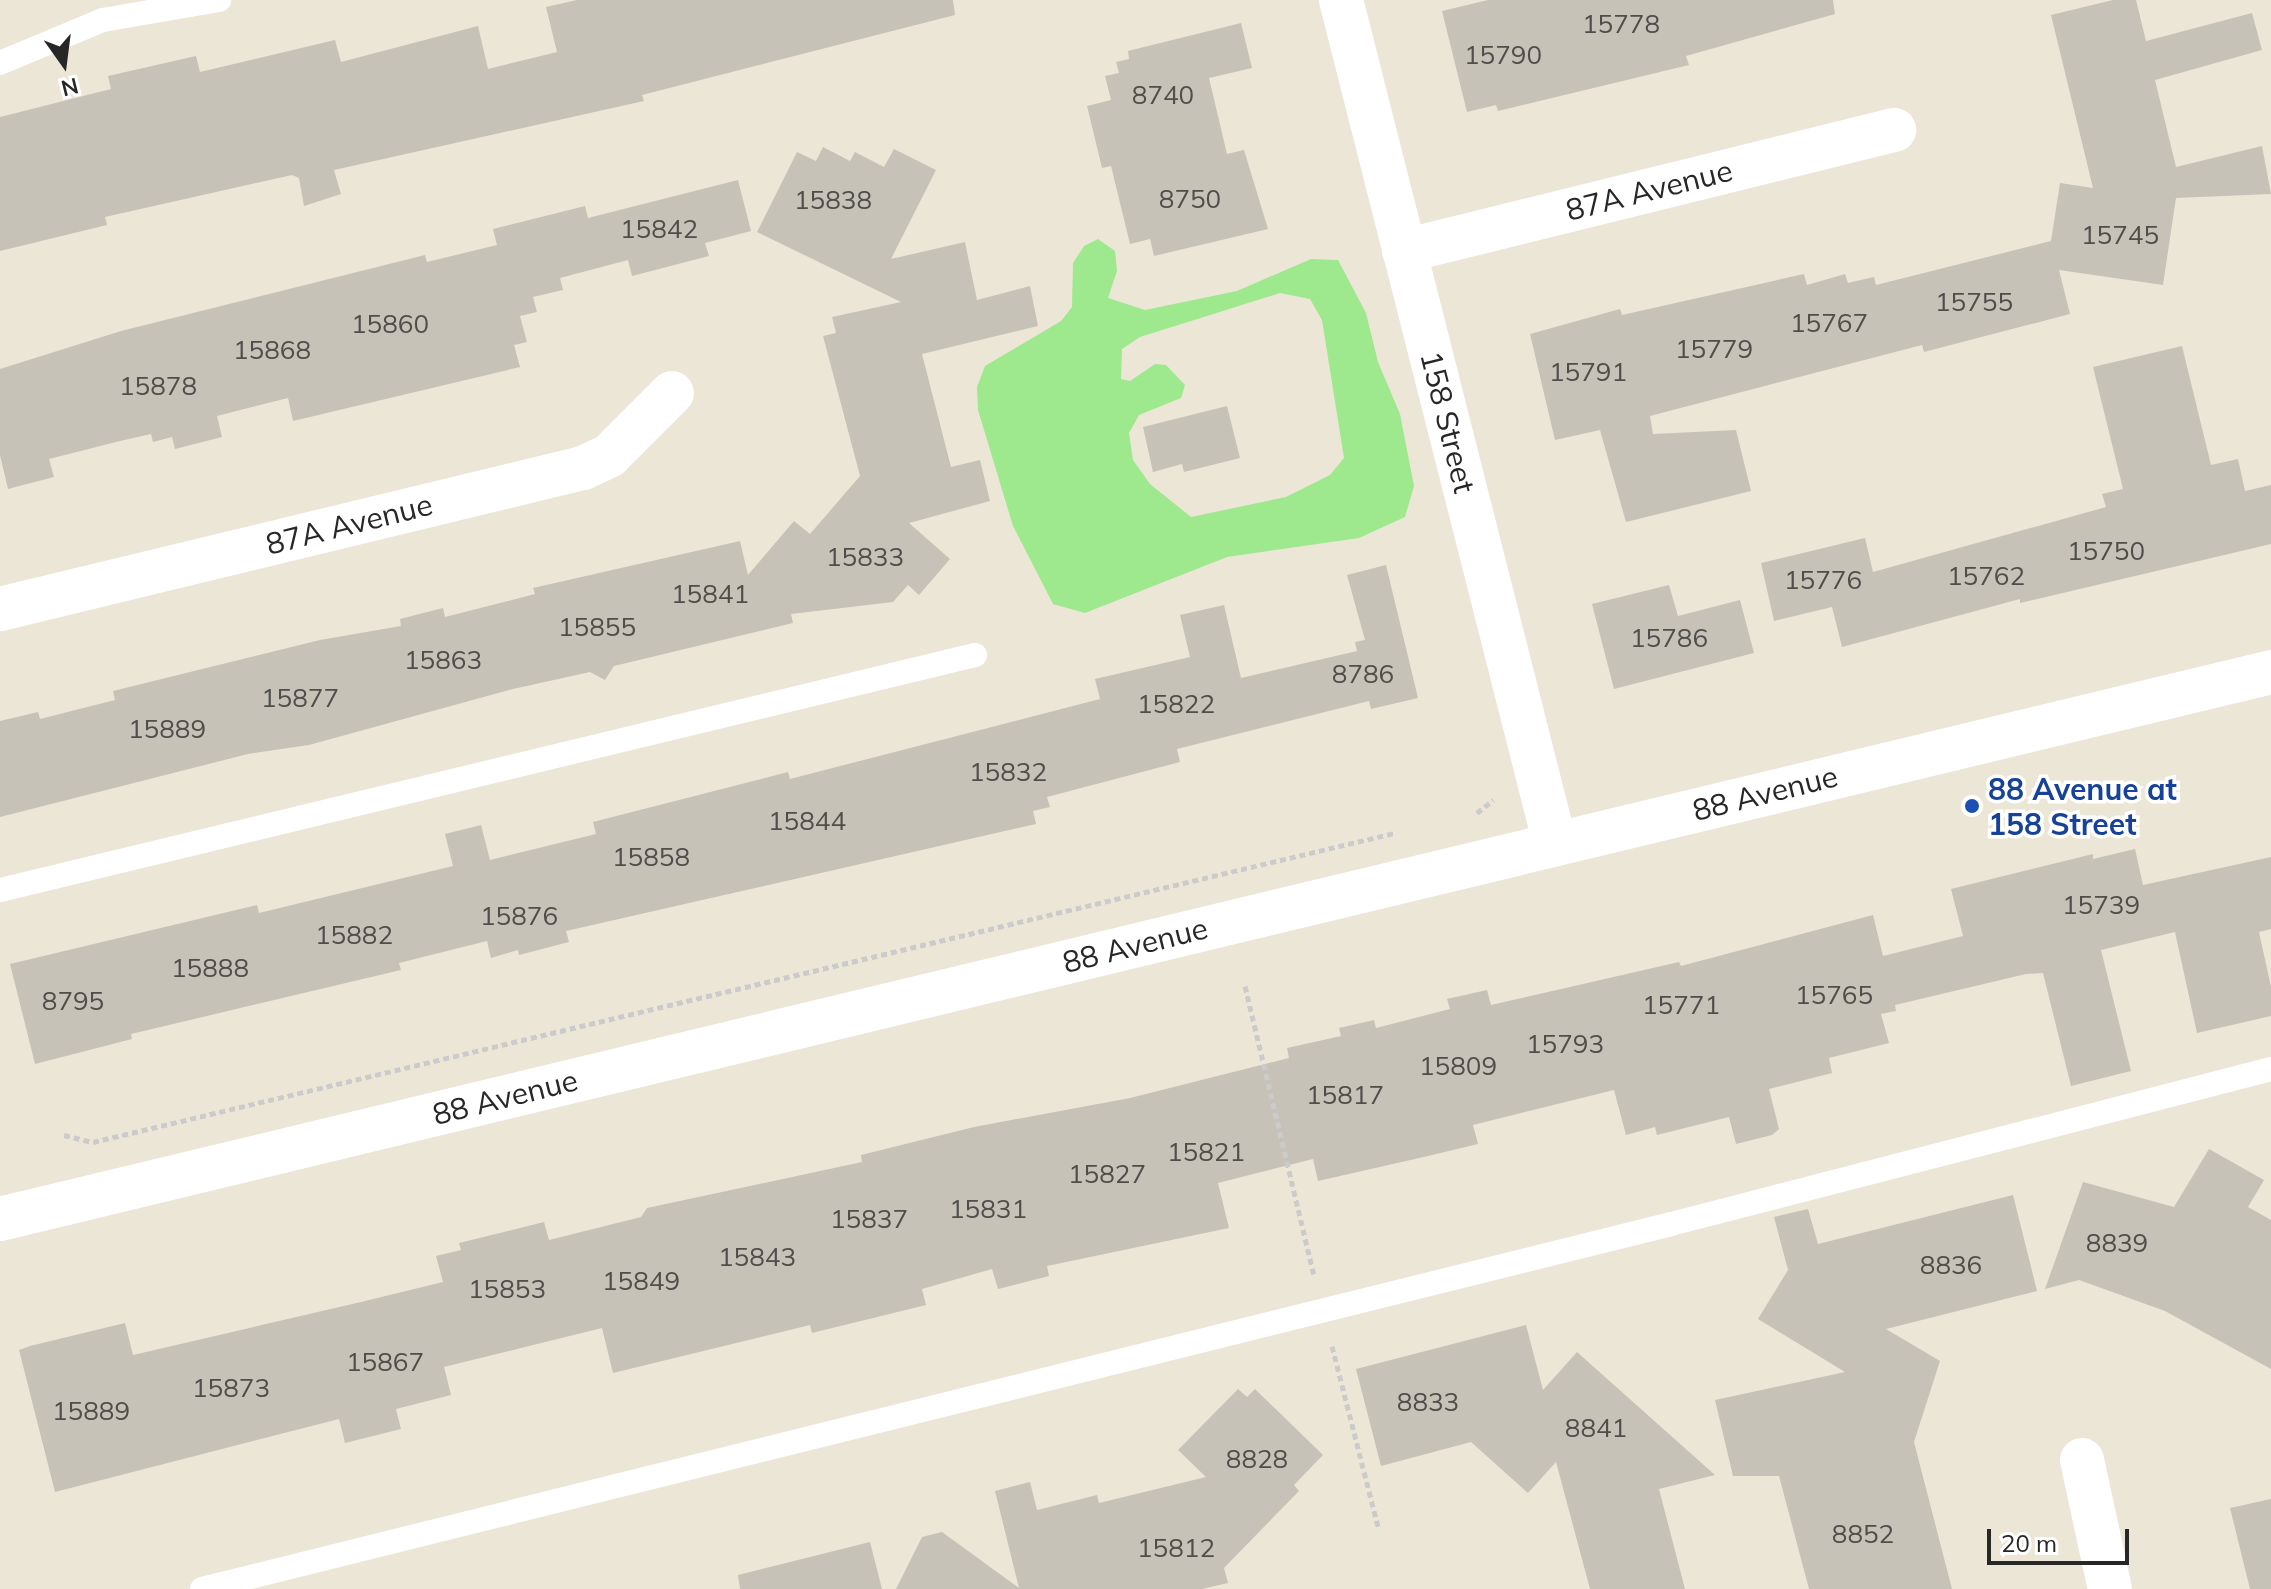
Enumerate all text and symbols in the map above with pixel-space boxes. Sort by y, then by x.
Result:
house number: 15778 [1582,8,1660,40]
north arrow [24,24,104,104]
house number: 15790 [1464,39,1542,71]
text: N [58,72,81,103]
house number: 8740 [1132,79,1194,111]
street label: 87A Avenue [1562,152,1736,228]
house number: 8750 [1159,183,1221,215]
house number: 15838 [794,184,872,216]
house number: 15842 [620,213,698,245]
house number: 15745 [2081,219,2159,251]
house number: 15755 [1935,286,2013,318]
house number: 15767 [1790,307,1868,339]
house number: 15860 [351,308,429,340]
house number: 15779 [1675,333,1753,365]
house number: 15868 [233,334,311,366]
street label: 158 Street [1413,347,1483,497]
house number: 15791 [1549,356,1627,388]
house number: 15878 [119,370,197,402]
street label: 87A Avenue [262,486,436,562]
house number: 15750 [2067,535,2145,567]
house number: 15833 [826,541,904,573]
house number: 15762 [1947,560,2025,592]
house number: 15776 [1784,564,1862,596]
house number: 15841 [671,578,749,610]
house number: 15855 [558,611,636,643]
house number: 15786 [1630,622,1708,654]
house number: 15863 [404,644,482,676]
house number: 8786 [1332,658,1394,690]
house number: 15877 [261,682,339,714]
house number: 15822 [1137,688,1215,720]
house number: 15889 [128,713,206,745]
house number: 15832 [969,756,1047,788]
street label: 88 Avenue [1689,758,1841,828]
place label: 88 Avenue at 158 Street [1988,771,2177,842]
marker: 88 Avenue at 158 Street [1963,797,1981,815]
house number: 15844 [768,805,846,837]
house number: 15858 [612,841,690,873]
house number: 15739 [2062,889,2140,921]
house number: 15876 [480,900,558,932]
street label: 88 Avenue [1059,910,1211,980]
house number: 15882 [315,919,393,951]
house number: 15888 [171,952,249,984]
house number: 15765 [1795,979,1873,1011]
house number: 8795 [42,985,104,1017]
house number: 15771 [1642,989,1720,1021]
house number: 15793 [1526,1028,1604,1060]
house number: 15809 [1419,1050,1497,1082]
street label: 88 Avenue [429,1062,581,1132]
house number: 15817 [1306,1079,1384,1111]
house number: 15821 [1167,1136,1245,1168]
house number: 15827 [1068,1158,1146,1190]
house number: 15831 [949,1193,1027,1225]
house number: 15837 [830,1203,908,1235]
house number: 8839 [2086,1227,2148,1259]
house number: 15843 [718,1241,796,1273]
house number: 8836 [1920,1249,1982,1281]
house number: 15849 [602,1265,680,1297]
house number: 15853 [468,1273,546,1305]
house number: 15867 [346,1346,424,1378]
house number: 15873 [192,1372,270,1404]
house number: 8833 [1397,1386,1459,1418]
house number: 15889 [52,1395,130,1427]
house number: 8841 [1565,1412,1627,1444]
house number: 8828 [1226,1443,1288,1475]
scale bar [1991,1513,2133,1563]
house number: 8852 [1832,1518,1894,1550]
text: 20 m [2001,1528,2057,1558]
house number: 15812 [1137,1532,1215,1564]

